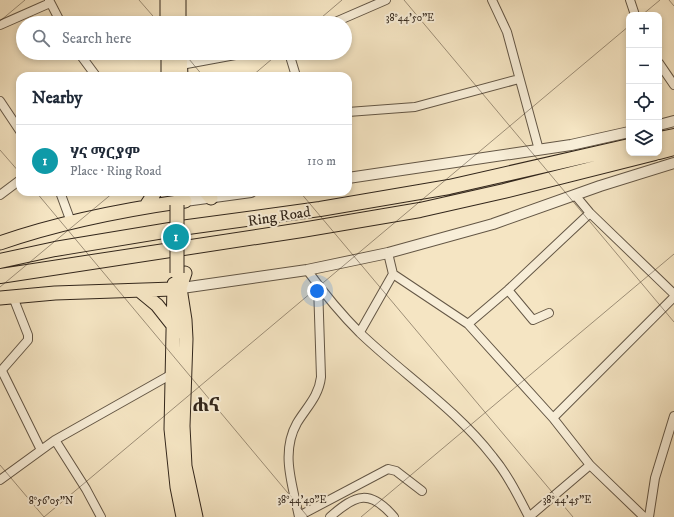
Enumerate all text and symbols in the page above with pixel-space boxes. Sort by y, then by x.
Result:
text: 38°44'50"E [386,12,434,24]
map controls [626,12,662,156]
button: + [626,12,662,48]
search box [16,16,352,60]
icon: search [30,27,52,49]
text: Search here [62,29,131,48]
button: − [626,48,662,84]
button: locate [626,84,662,120]
text: Nearby [32,87,82,109]
button: layers [626,120,662,156]
text: ሃና ማርያም [70,144,140,163]
text: 1 [43,153,47,169]
text: 110 m [307,153,336,169]
text: Place · Ring Road [70,163,161,179]
street label: Ring Road [246,202,312,231]
pin: 1 [163,222,189,252]
your location [307,281,327,301]
district label: ሐና [192,394,220,417]
text: 38°44'40"E [277,494,327,506]
text: 38°44'45"E [543,494,591,506]
text: 8°56'05"N [29,495,73,507]

